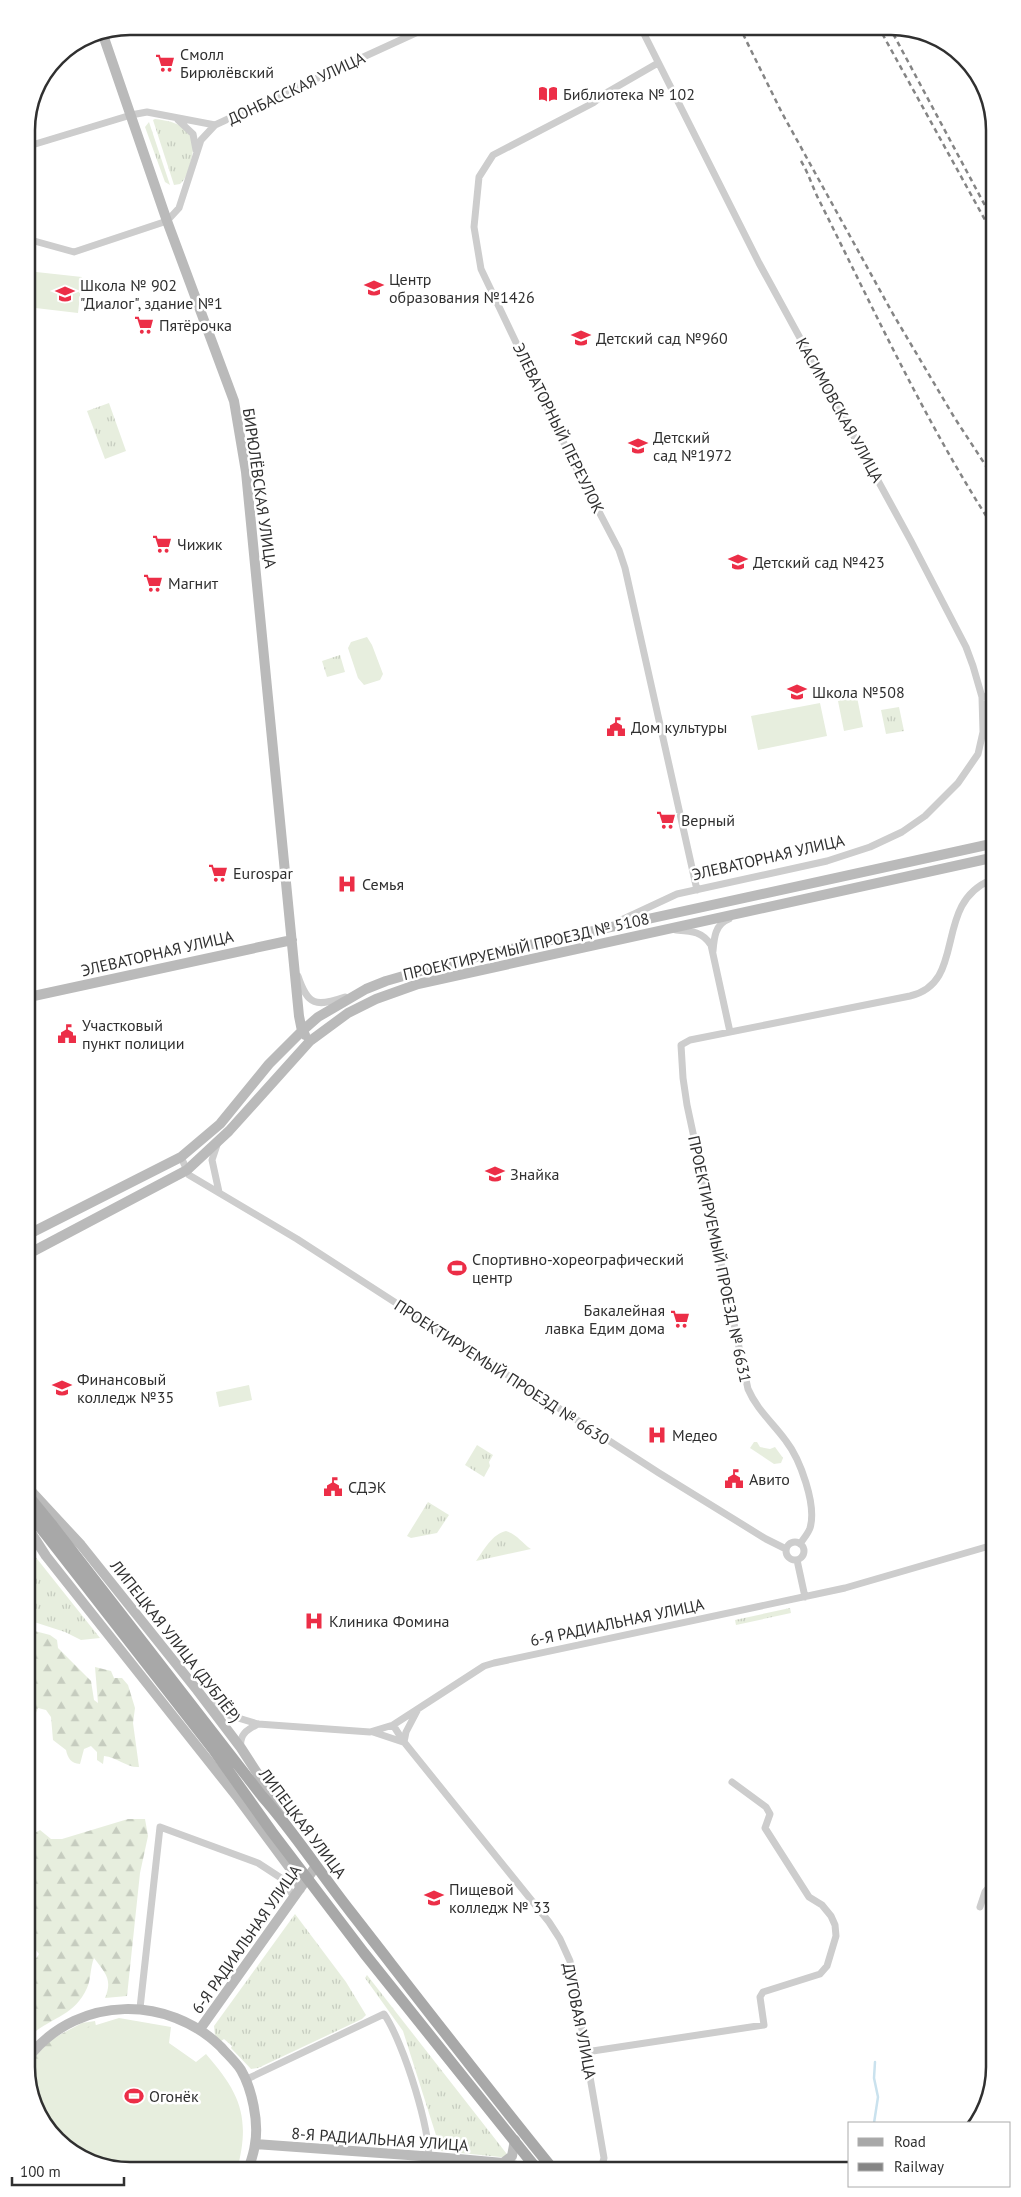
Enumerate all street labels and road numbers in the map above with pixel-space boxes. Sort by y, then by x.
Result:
street label: ДОНБАССКАЯ УЛИЦА [224,47,368,129]
street label: КАСИМОВСКАЯ УЛИЦА [792,334,888,486]
street label: ЭЛЕВАТОРНЫЙ ПЕРЕУЛОК [509,339,609,517]
street label: БИРЮЛЁВСКАЯ УЛИЦА [239,407,281,570]
street label: ЭЛЕВАТОРНАЯ УЛИЦА [690,830,847,884]
street label: ПРОЕКТИРУЕМЫЙ ПРОЕЗД № 5108 [401,908,651,984]
street label: ЭЛЕВАТОРНАЯ УЛИЦА [79,926,236,980]
street label: ПРОЕКТИРУЕМЫЙ ПРОЕЗД № 6631 [684,1134,756,1384]
street label: ПРОЕКТИРУЕМЫЙ ПРОЕЗД № 6630 [391,1295,613,1449]
street label: ЛИПЕЦКАЯ УЛИЦА (ДУБЛЁР) [106,1555,246,1726]
street label: 6-Я РАДИАЛЬНАЯ УЛИЦА [528,1594,706,1650]
street label: ЛИПЕЦКАЯ УЛИЦА [255,1763,351,1882]
street label: 6-Я РАДИАЛЬНАЯ УЛИЦА [187,1860,305,2017]
street label: ДУГОВАЯ УЛИЦА [559,1961,601,2081]
street label: 8-Я РАДИАЛЬНАЯ УЛИЦА [291,2123,470,2155]

